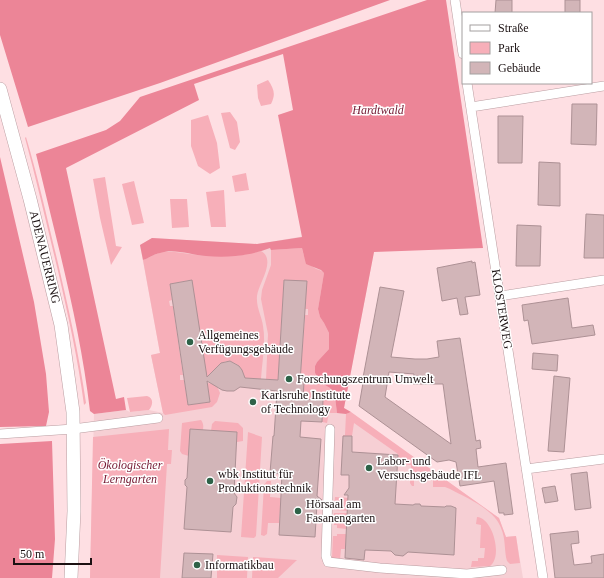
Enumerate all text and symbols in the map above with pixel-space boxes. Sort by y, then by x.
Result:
legend [462,12,592,84]
text: Straße [498,21,529,35]
text: Park [498,41,520,55]
text: Gebäude [498,61,541,75]
park label: Hardtwald [351,103,405,117]
street label: ADENAUERRING [27,209,63,305]
street label: KLOSTERWEG [489,268,515,350]
place label: Allgemeines Verfügungsgebäude [198,328,293,356]
marker: Allgemeines Verfügungsgebäude [185,337,195,347]
place label: Forschungszentrum Umwelt [297,372,434,386]
marker: Forschungszentrum Umwelt [284,374,294,384]
place label: Karlsruhe Institute of Technology [261,388,351,416]
marker: Karlsruhe Institute of Technology [248,397,258,407]
place label: Labor- und Versuchsgebäude IFL [377,454,481,482]
park label: Ökologischer Lerngarten [98,457,163,486]
marker: Labor- und Versuchsgebäude IFL [364,463,374,473]
place label: wbk Institut für Produktionstechnik [218,467,311,495]
marker: wbk Institut für Produktionstechnik [205,476,215,486]
place label: Hörsaal am Fasanengarten [306,497,375,525]
marker: Hörsaal am Fasanengarten [293,506,303,516]
scale bar [14,540,91,566]
text: 50 m [20,547,45,561]
place label: Informatikbau [205,558,274,572]
marker: Informatikbau [192,560,202,570]

